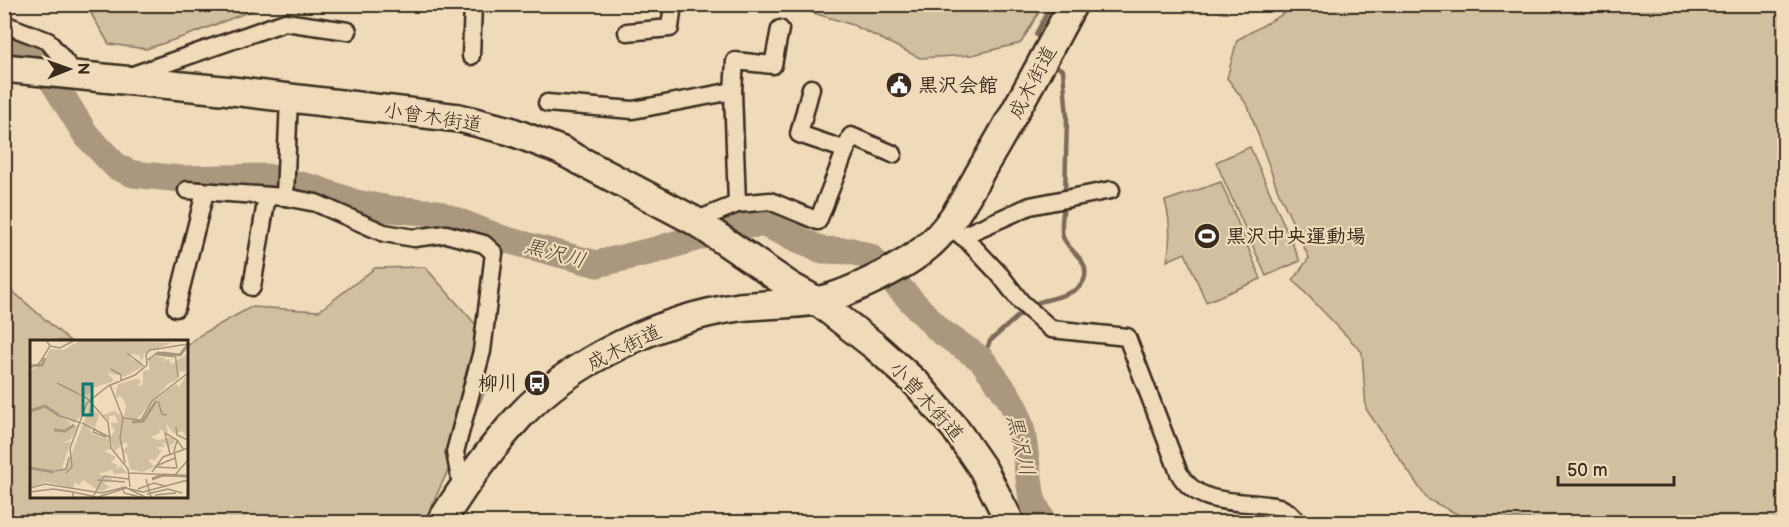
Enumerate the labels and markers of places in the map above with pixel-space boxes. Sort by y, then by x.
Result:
public building icon: 黒沢会館 [884,70,914,100]
place label: 黒沢会館 [918,74,998,98]
sports icon: 黒沢中央運動場 [1192,221,1222,251]
place label: 黒沢中央運動場 [1226,225,1366,249]
bus stop icon: 柳川 [522,368,552,398]
place label: 柳川 [478,372,518,396]

